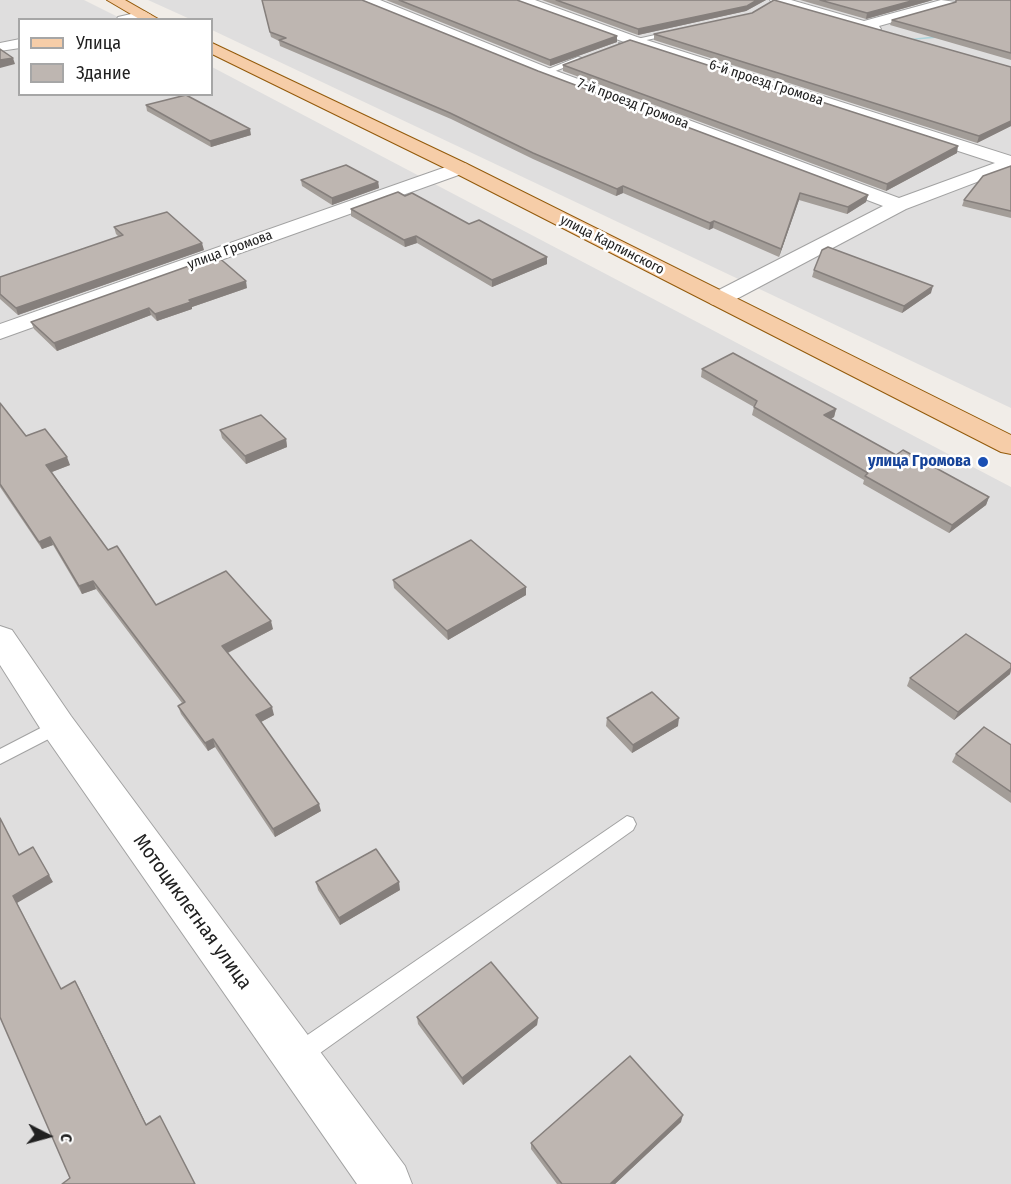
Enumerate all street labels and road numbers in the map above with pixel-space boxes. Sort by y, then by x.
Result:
street label: 6-й проезд Громова [707,57,825,109]
street label: 7-й проезд Громова [575,75,691,133]
street label: улица Карпинского [557,211,667,279]
street label: улица Громова [185,227,275,273]
street label: Мотоциклетная улица [128,830,256,994]

